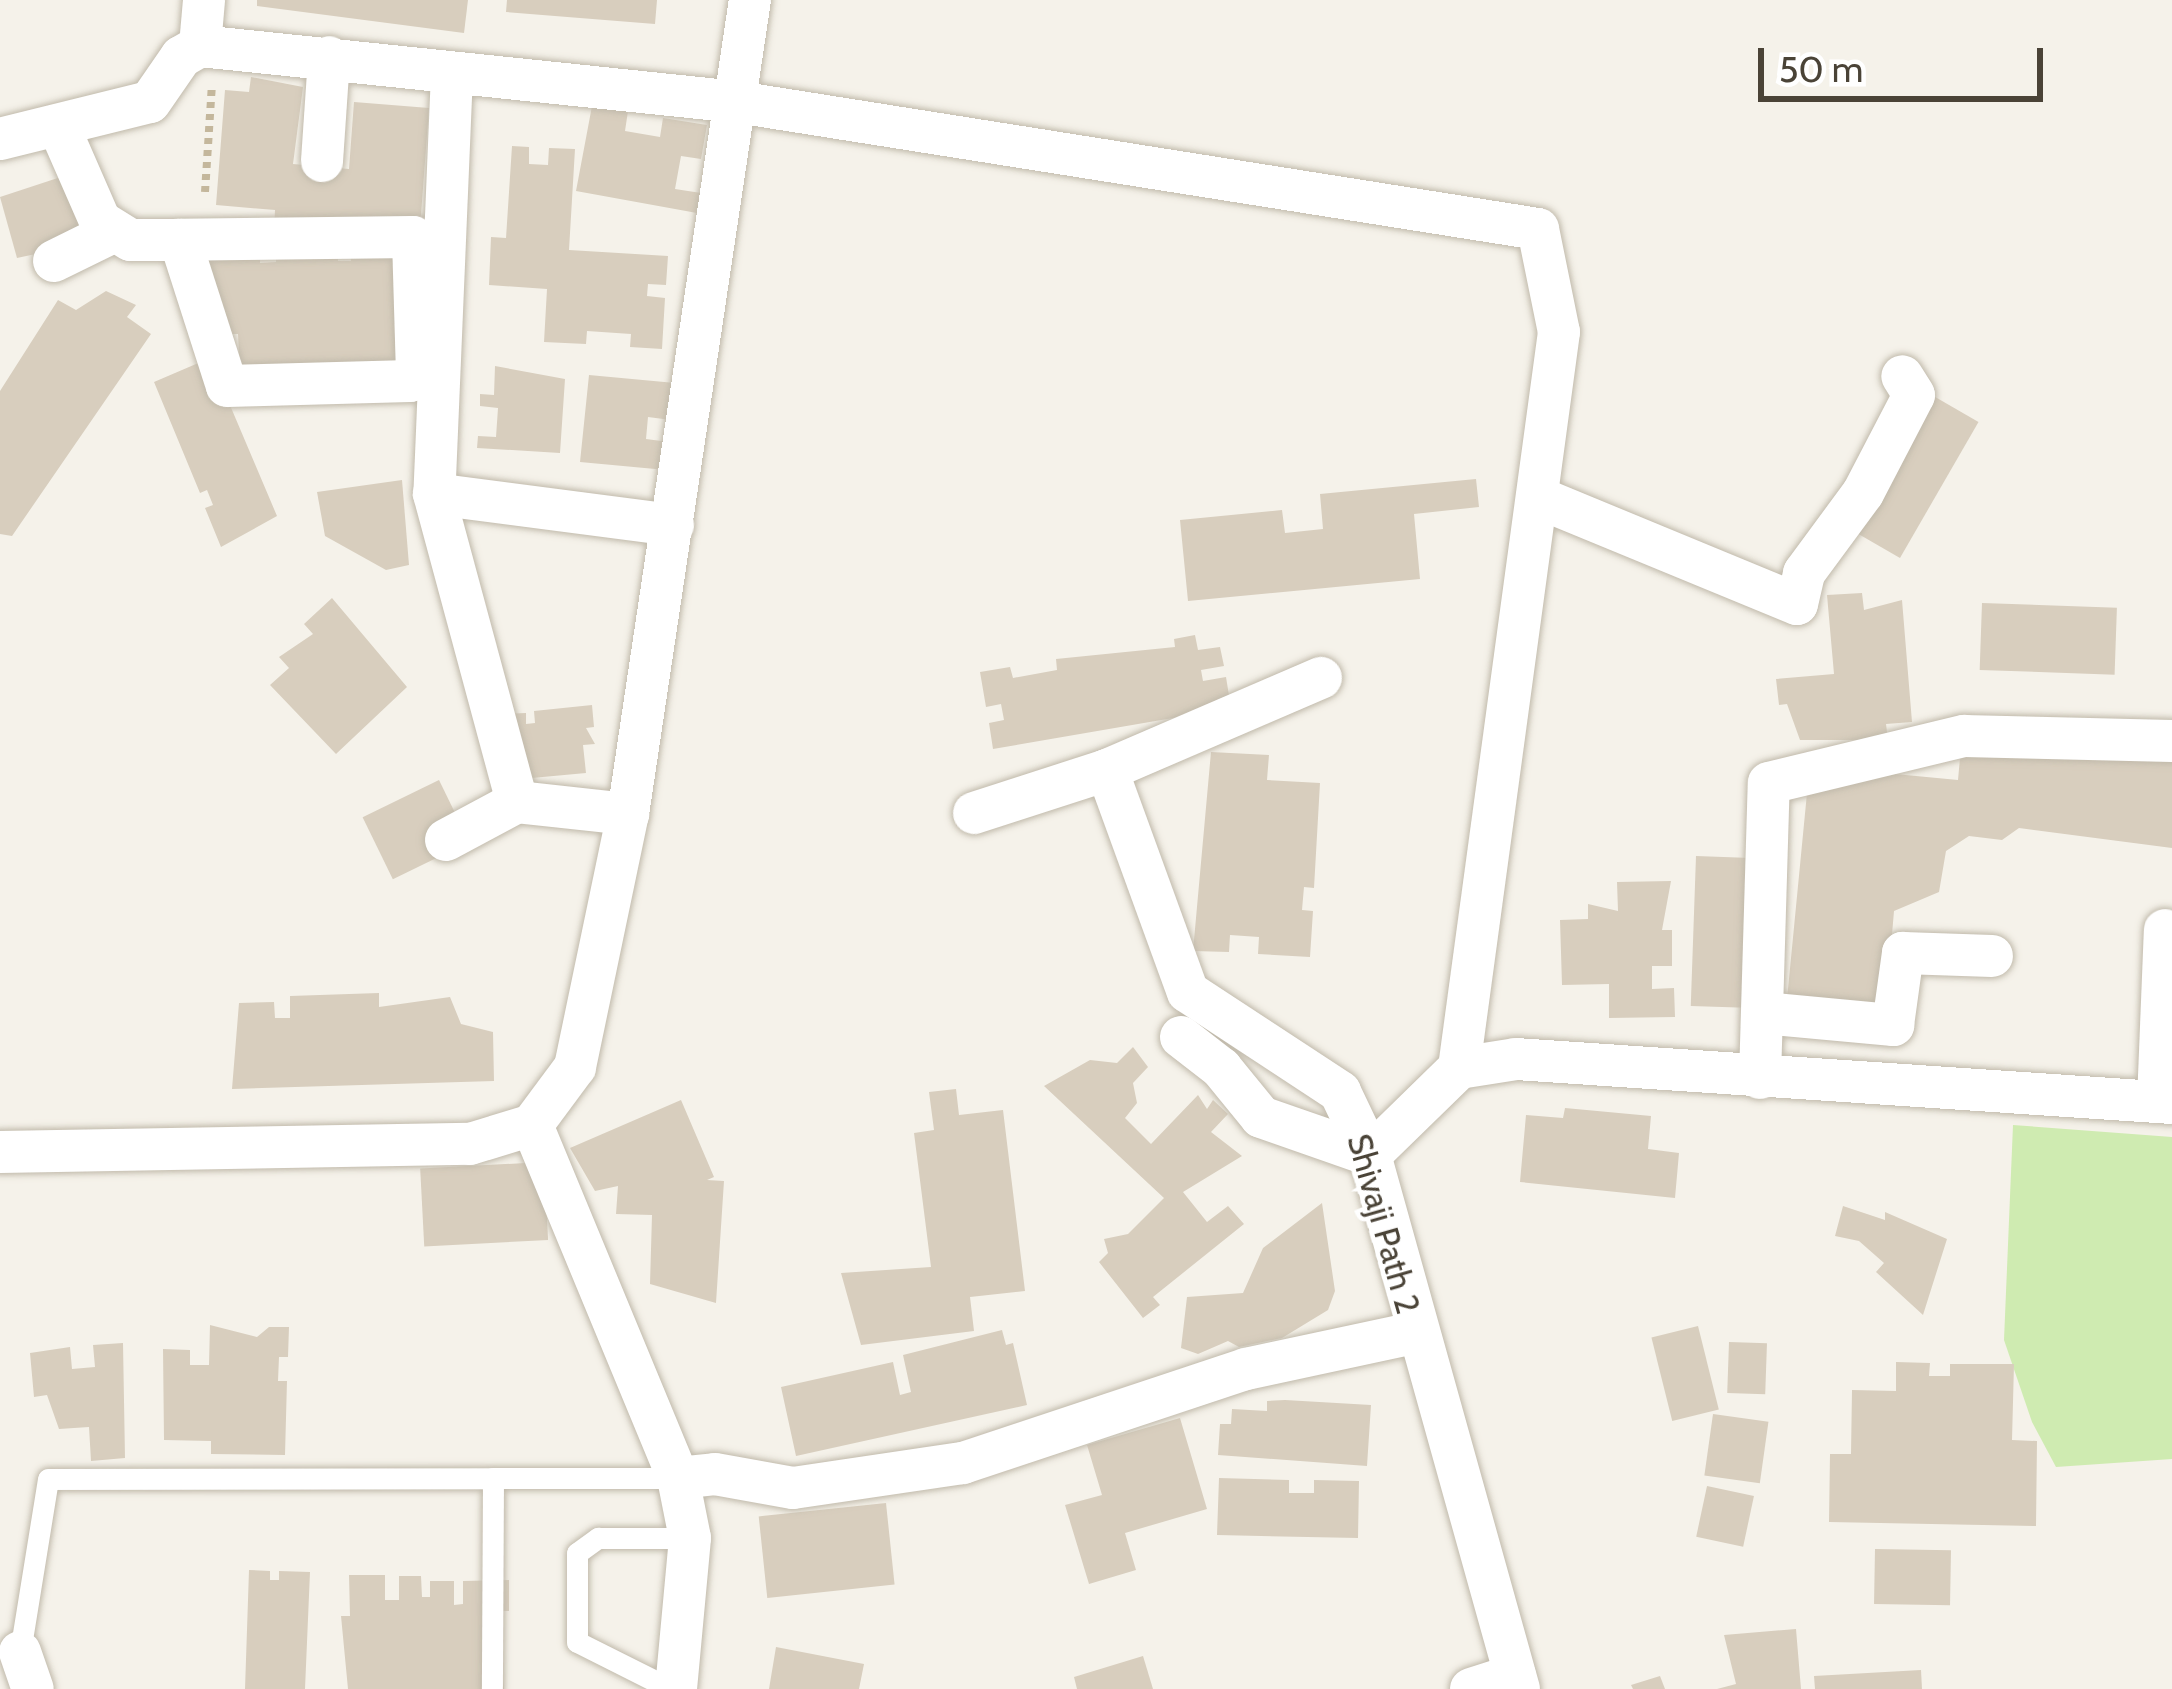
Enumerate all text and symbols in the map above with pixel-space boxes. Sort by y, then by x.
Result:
scale bar [1764,24,2049,98]
text: 50 m [1779,47,1863,91]
street label: Shivaji Path 2 [1338,1130,1428,1318]

